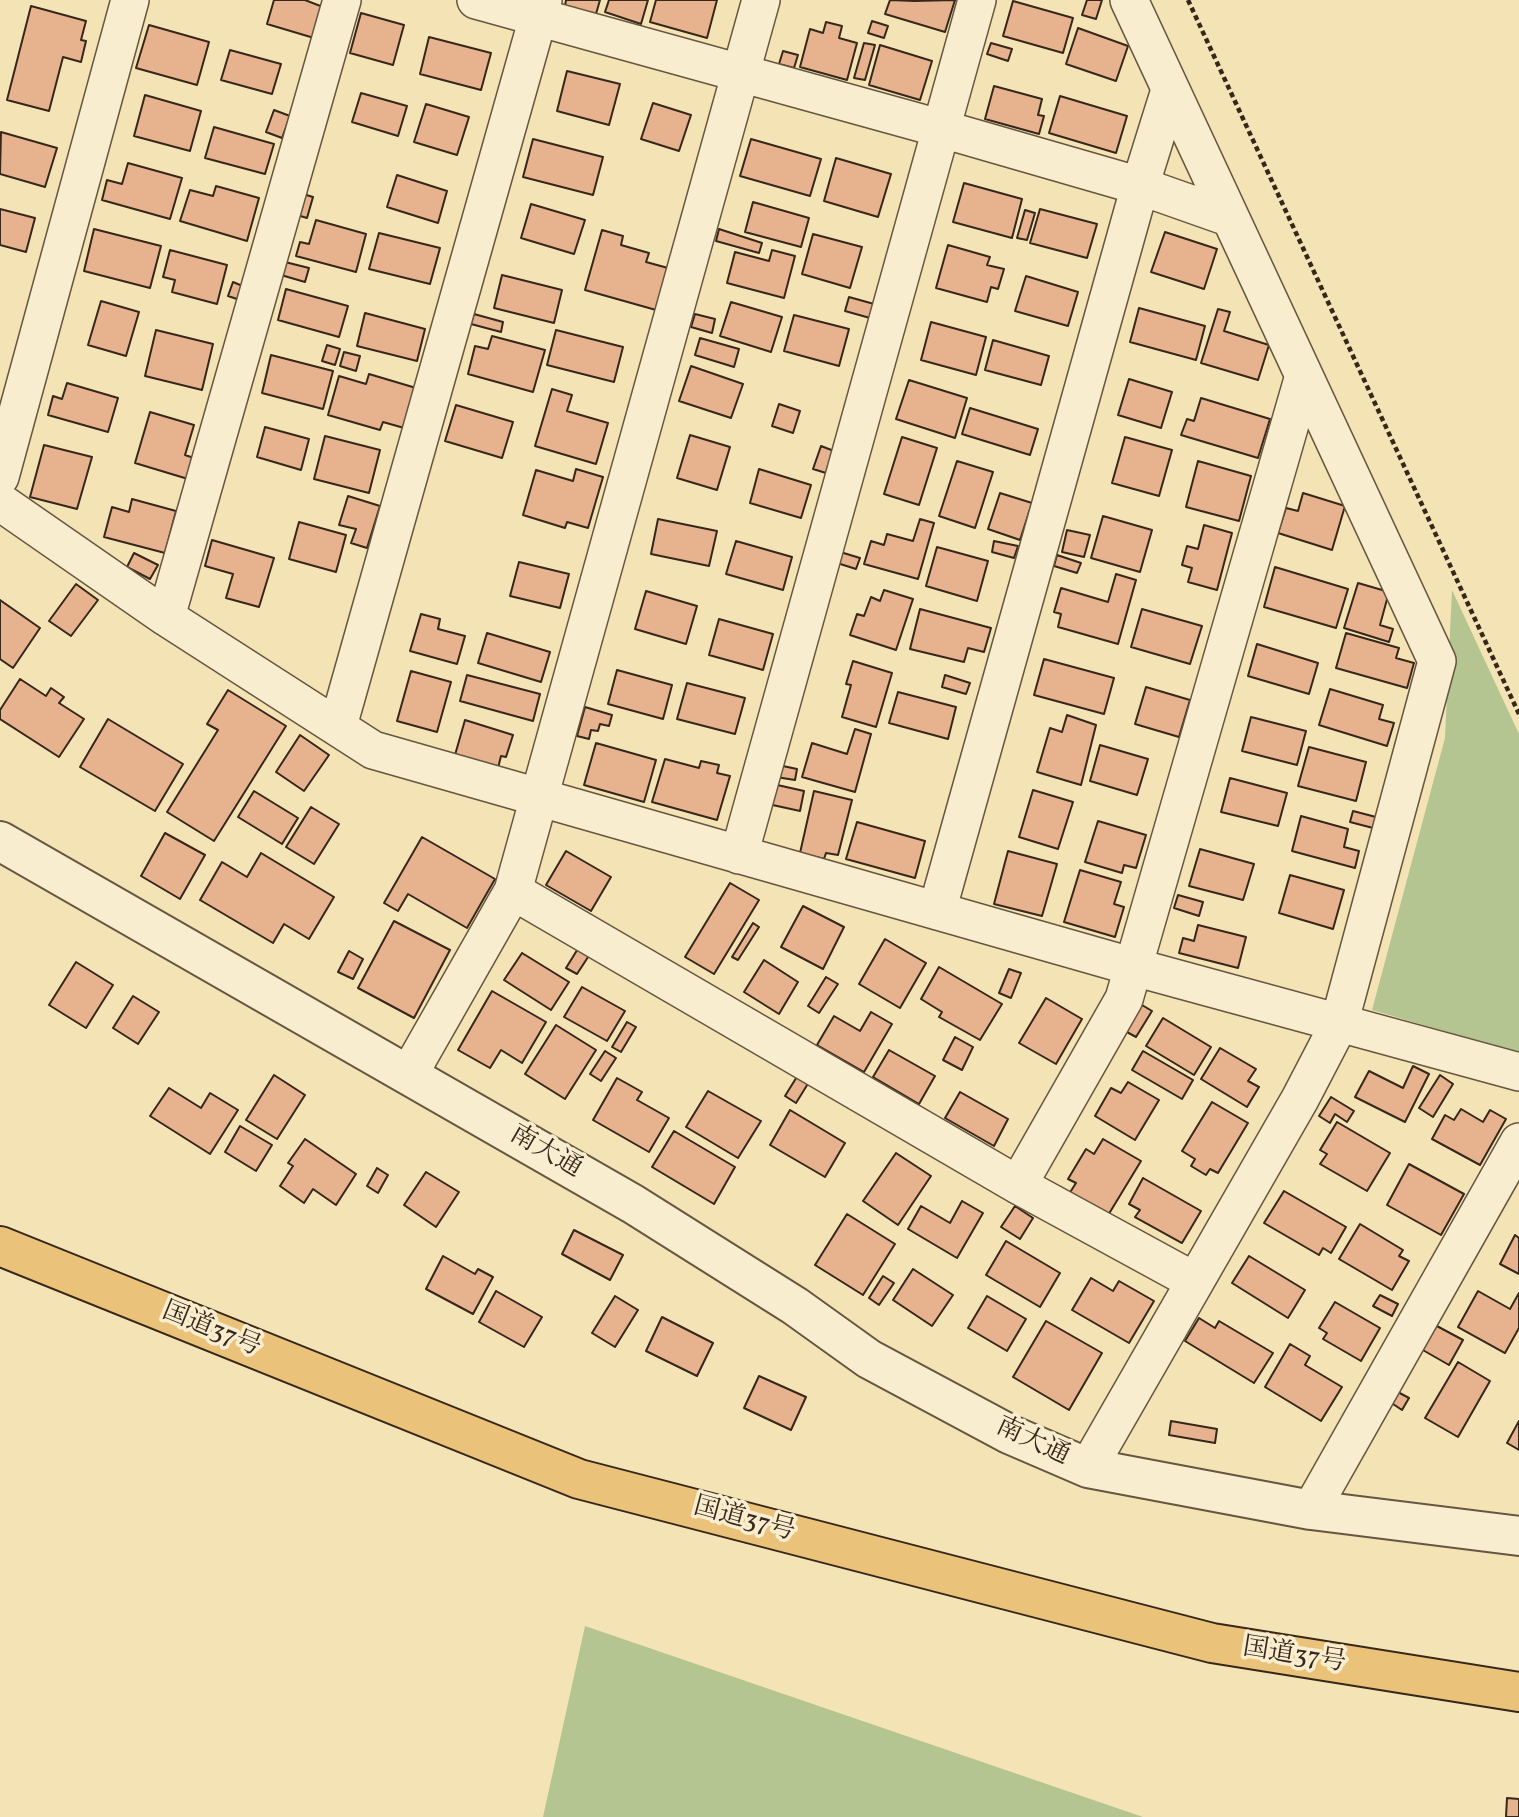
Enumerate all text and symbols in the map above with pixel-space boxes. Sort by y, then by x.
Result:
street label: 南大通 [503,1120,587,1186]
street label: 国道37号 [157,1297,265,1365]
street label: 南大通 [990,1412,1074,1474]
street label: 国道37号 [690,1492,798,1550]
street label: 国道37号 [1240,1633,1348,1681]

